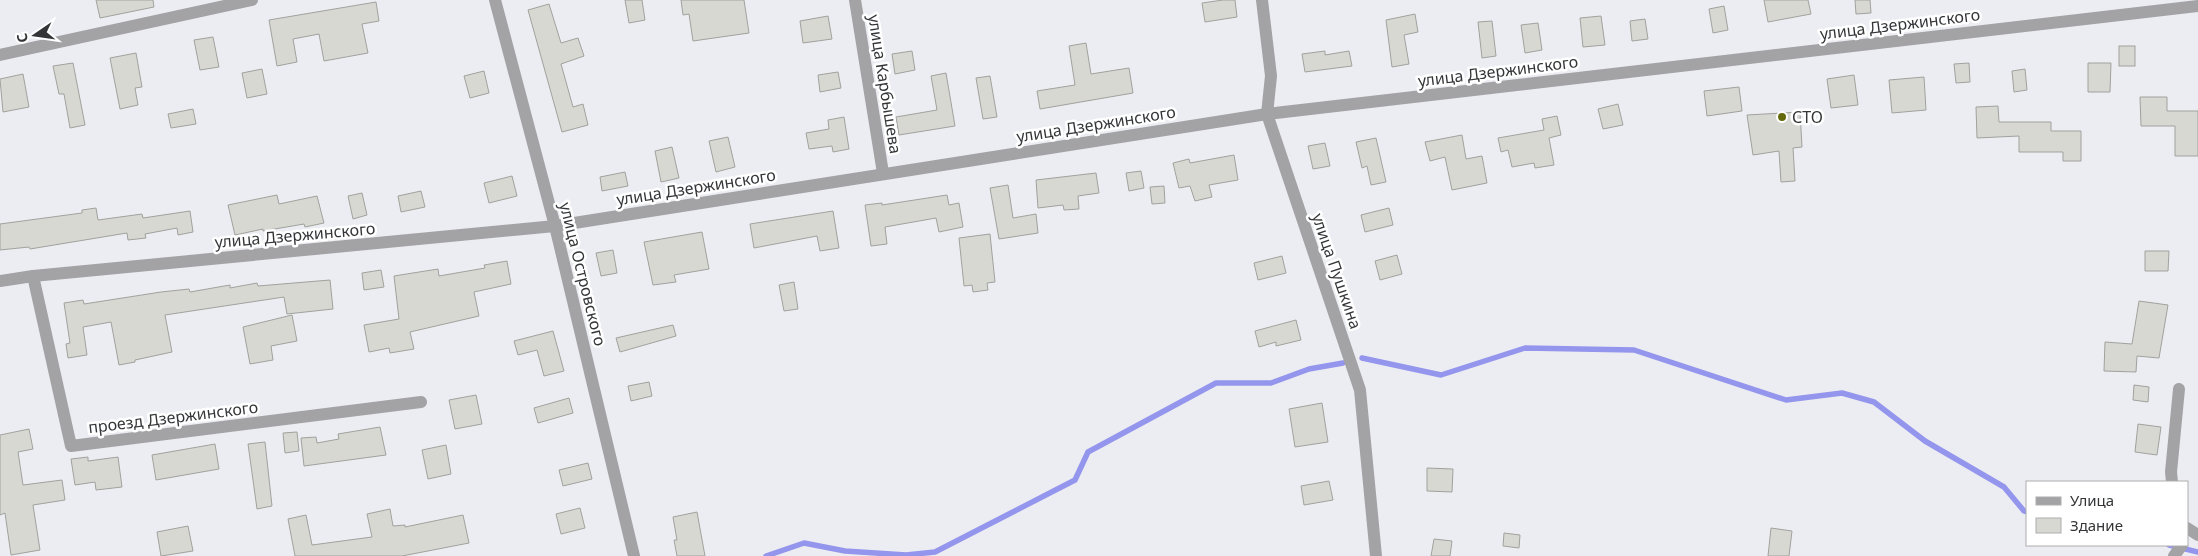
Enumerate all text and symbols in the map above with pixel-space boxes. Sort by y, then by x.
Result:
street label: улица Дзержинского [1819,3,1981,45]
north arrow [10,10,60,60]
street label: улица Карбышева [863,13,907,155]
text: С [12,31,32,45]
street label: улица Дзержинского [1417,50,1579,92]
street label: улица Дзержинского [1015,101,1177,147]
place label: СТО [1792,106,1823,128]
marker: СТО [1776,111,1788,123]
street label: улица Дзержинского [615,164,777,210]
street label: улица Островского [555,200,611,348]
street label: улица Пушкина [1307,210,1367,332]
street label: улица Дзержинского [214,217,376,253]
street label: проезд Дзержинского [87,396,259,438]
legend [2026,481,2188,546]
text: Улица [2070,490,2114,510]
text: Здание [2070,515,2123,535]

